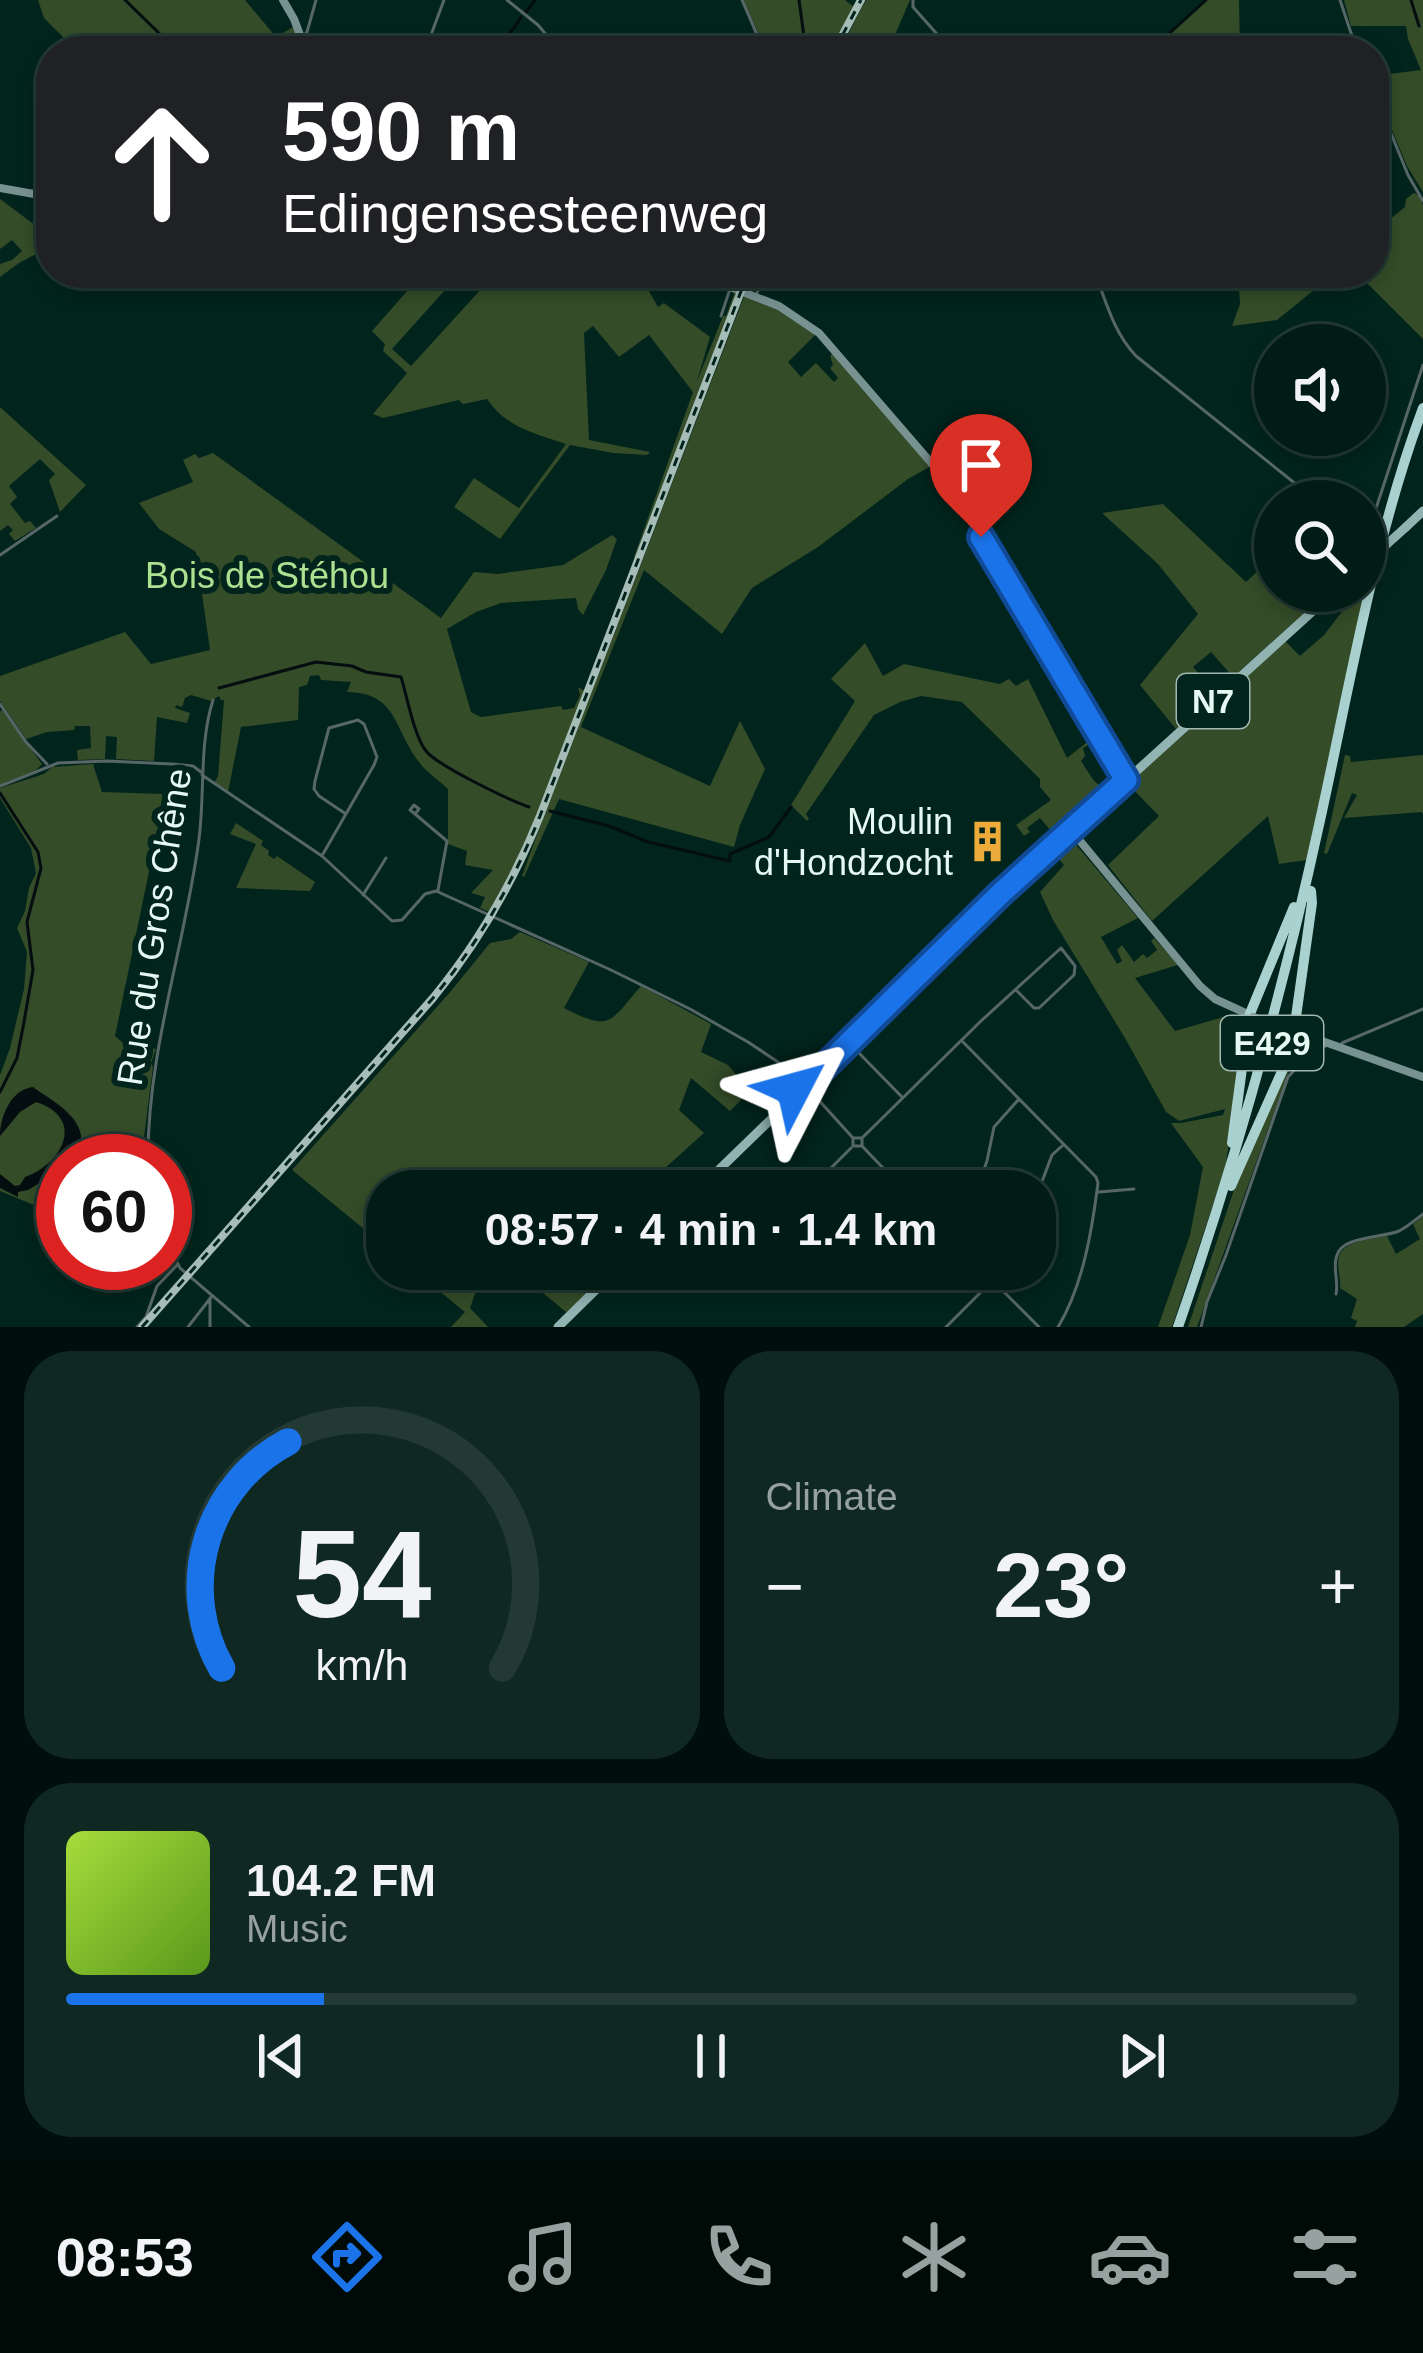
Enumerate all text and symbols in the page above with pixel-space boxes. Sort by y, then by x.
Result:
icon: ahead [84,84,240,240]
text: 590 m [282,84,520,178]
text: Edingensesteenweg [282,183,768,243]
map controls [1254,324,1386,612]
button: sound [1254,324,1386,456]
pin [930,414,1032,537]
icon: arrive [948,432,1014,498]
button: search [1254,480,1386,612]
park label: Bois de Stéhou [145,555,389,596]
road number: N7 [1177,674,1249,728]
street label: Rue du Gros Chêne [109,766,199,1088]
place label: Moulin d'Hondzocht [754,801,953,883]
building icon: Moulin d'Hondzocht [964,819,1010,865]
road number: E429 [1221,1016,1323,1070]
position arrow [731,1026,857,1152]
speed limit sign: 60 [36,1134,192,1290]
text: 08:57 · 4 min · 1.4 km [485,1204,937,1255]
text: Climate [766,1475,898,1518]
text: 54 [292,1504,431,1643]
text: 23° [993,1536,1129,1636]
text: − [766,1549,804,1623]
text: + [1318,1549,1357,1623]
text: km/h [315,1641,408,1689]
text: 104.2 FM [246,1855,436,1906]
text: Music [246,1907,348,1950]
icon: previous [248,2023,314,2089]
icon: pause [678,2023,744,2089]
icon: next [1109,2023,1175,2089]
icon: directions [305,2215,389,2299]
icon: music [501,2215,585,2299]
icon: phone [697,2215,781,2299]
icon: climate [892,2215,976,2299]
icon: car [1088,2215,1172,2299]
icon: filters [1283,2215,1367,2299]
text: 08:53 [56,2227,194,2287]

